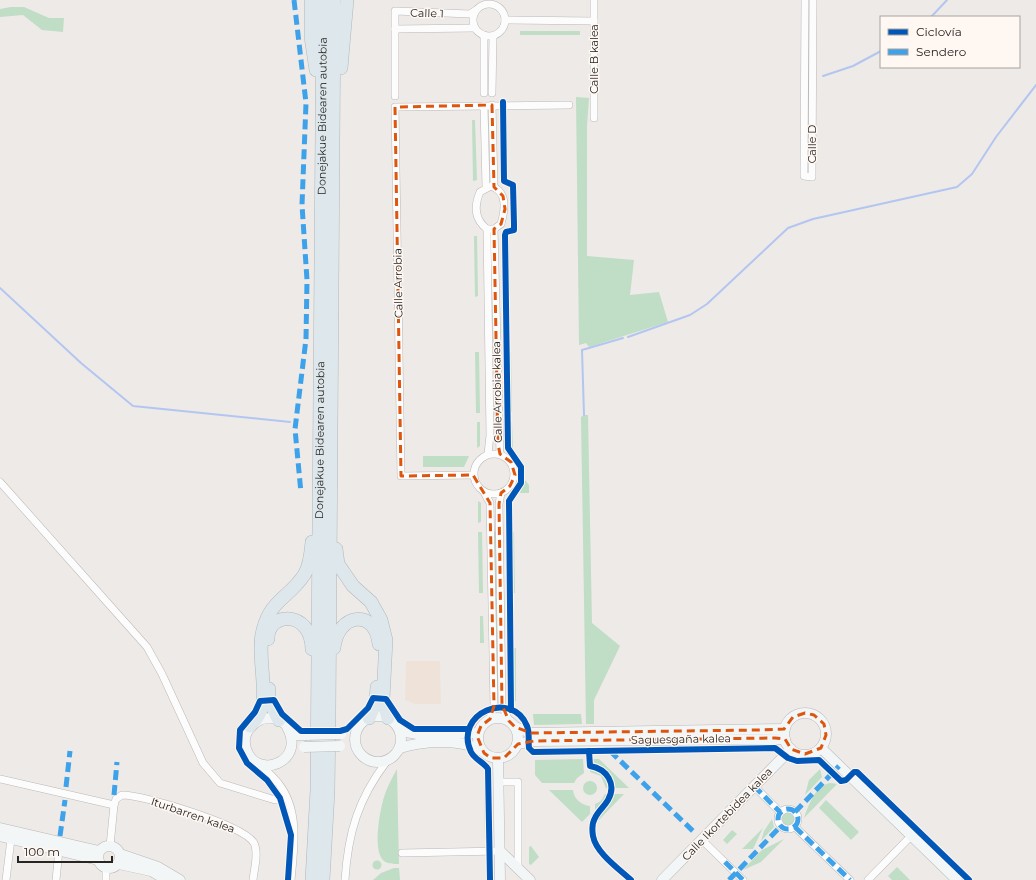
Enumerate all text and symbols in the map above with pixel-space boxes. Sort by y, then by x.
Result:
street label: Calle 1 [410,5,444,21]
legend [880,16,1020,68]
street label: Calle B kalea [587,24,601,94]
text: Ciclovía [916,24,962,39]
street label: Donejakue Bidearen autobia [315,37,330,195]
text: Sendero [916,44,966,59]
street label: Calle D [805,125,819,163]
street label: Calle Arrobia [390,248,406,318]
street label: Calle Arrobia kalea [489,341,505,443]
street label: Donejakue Bidearen autobia [312,361,327,519]
street label: Saguesgaña kalea [631,731,731,747]
street label: Calle Ikortebidea kalea [679,764,775,864]
street label: Iturbarren kalea [149,794,237,836]
scale bar [18,838,112,864]
text: 100 m [24,844,60,859]

